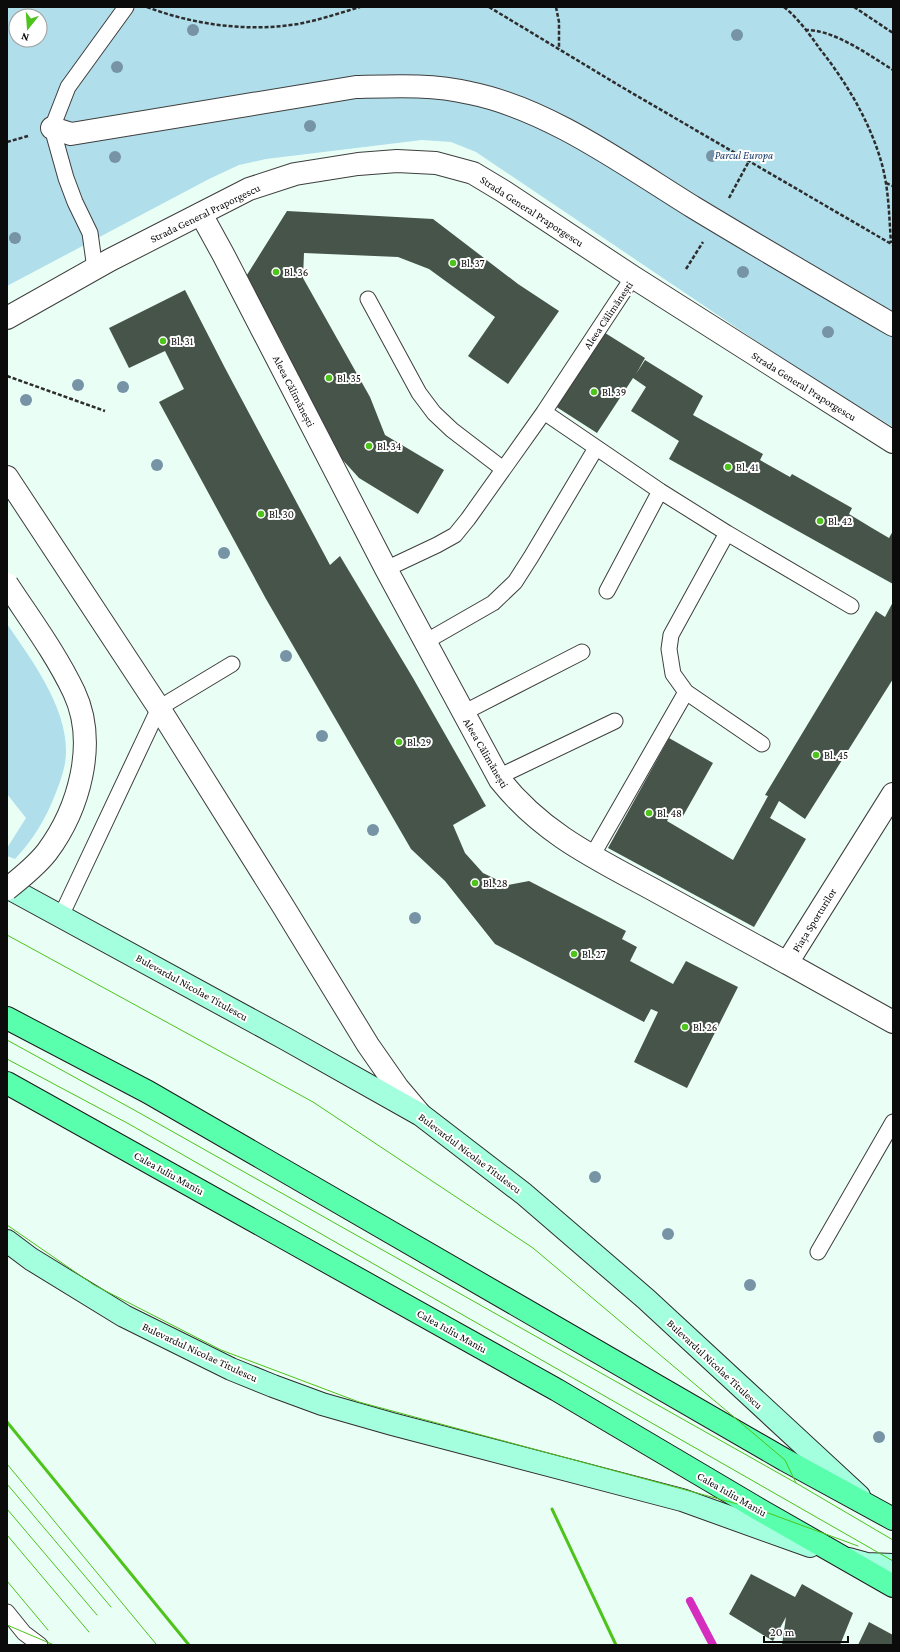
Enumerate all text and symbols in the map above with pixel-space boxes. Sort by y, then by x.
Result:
north arrow [8,8,48,48]
text: N [19,31,30,44]
park label: Parcul Europa [715,149,773,162]
street label: Strada General Praporgescu [478,173,586,250]
street label: Strada General Praporgescu [148,181,263,246]
place label: Bl. 37 [461,257,485,269]
marker: Bl. 37 [448,258,458,268]
place label: Bl. 36 [284,266,308,278]
marker: Bl. 36 [271,267,281,277]
street label: Aleea Călimănești [581,279,637,352]
place label: Bl. 31 [171,335,194,347]
marker: Bl. 31 [158,336,168,346]
street label: Strada General Praporgescu [749,349,859,424]
street label: Aleea Călimănești [269,353,317,430]
place label: Bl. 35 [337,372,361,384]
marker: Bl. 35 [324,373,334,383]
place label: Bl. 39 [602,386,626,398]
marker: Bl. 39 [589,387,599,397]
place label: Bl. 34 [377,440,402,452]
marker: Bl. 34 [364,441,374,451]
place label: Bl. 41 [736,461,759,473]
marker: Bl. 41 [723,462,733,472]
place label: Bl. 30 [269,508,294,520]
marker: Bl. 30 [256,509,266,519]
place label: Bl. 42 [828,515,852,527]
marker: Bl. 42 [815,516,825,526]
street label: Aleea Călimănești [459,716,511,791]
place label: Bl. 29 [407,736,431,748]
marker: Bl. 29 [394,737,404,747]
place label: Bl. 45 [824,749,848,761]
marker: Bl. 45 [811,750,821,760]
place label: Bl. 48 [657,807,682,819]
marker: Bl. 48 [644,808,654,818]
place label: Bl. 28 [483,877,508,889]
marker: Bl. 28 [470,878,480,888]
street label: Piața Sporturilor [790,886,840,955]
place label: Bl. 27 [582,948,606,960]
marker: Bl. 27 [569,949,579,959]
street label: Bulevardul Nicolae Titulescu [134,951,250,1023]
place label: Bl. 26 [693,1021,717,1033]
marker: Bl. 26 [680,1022,690,1032]
street label: Bulevardul Nicolae Titulescu [416,1110,524,1196]
street label: Calea Iuliu Maniu [132,1149,206,1197]
street label: Calea Iuliu Maniu [415,1307,489,1355]
street label: Bulevardul Nicolae Titulescu [665,1317,765,1411]
street label: Bulevardul Nicolae Titulescu [141,1320,260,1384]
street label: Calea Iuliu Maniu [695,1469,769,1519]
scale bar [764,1618,848,1644]
text: 20 m [770,1625,795,1639]

